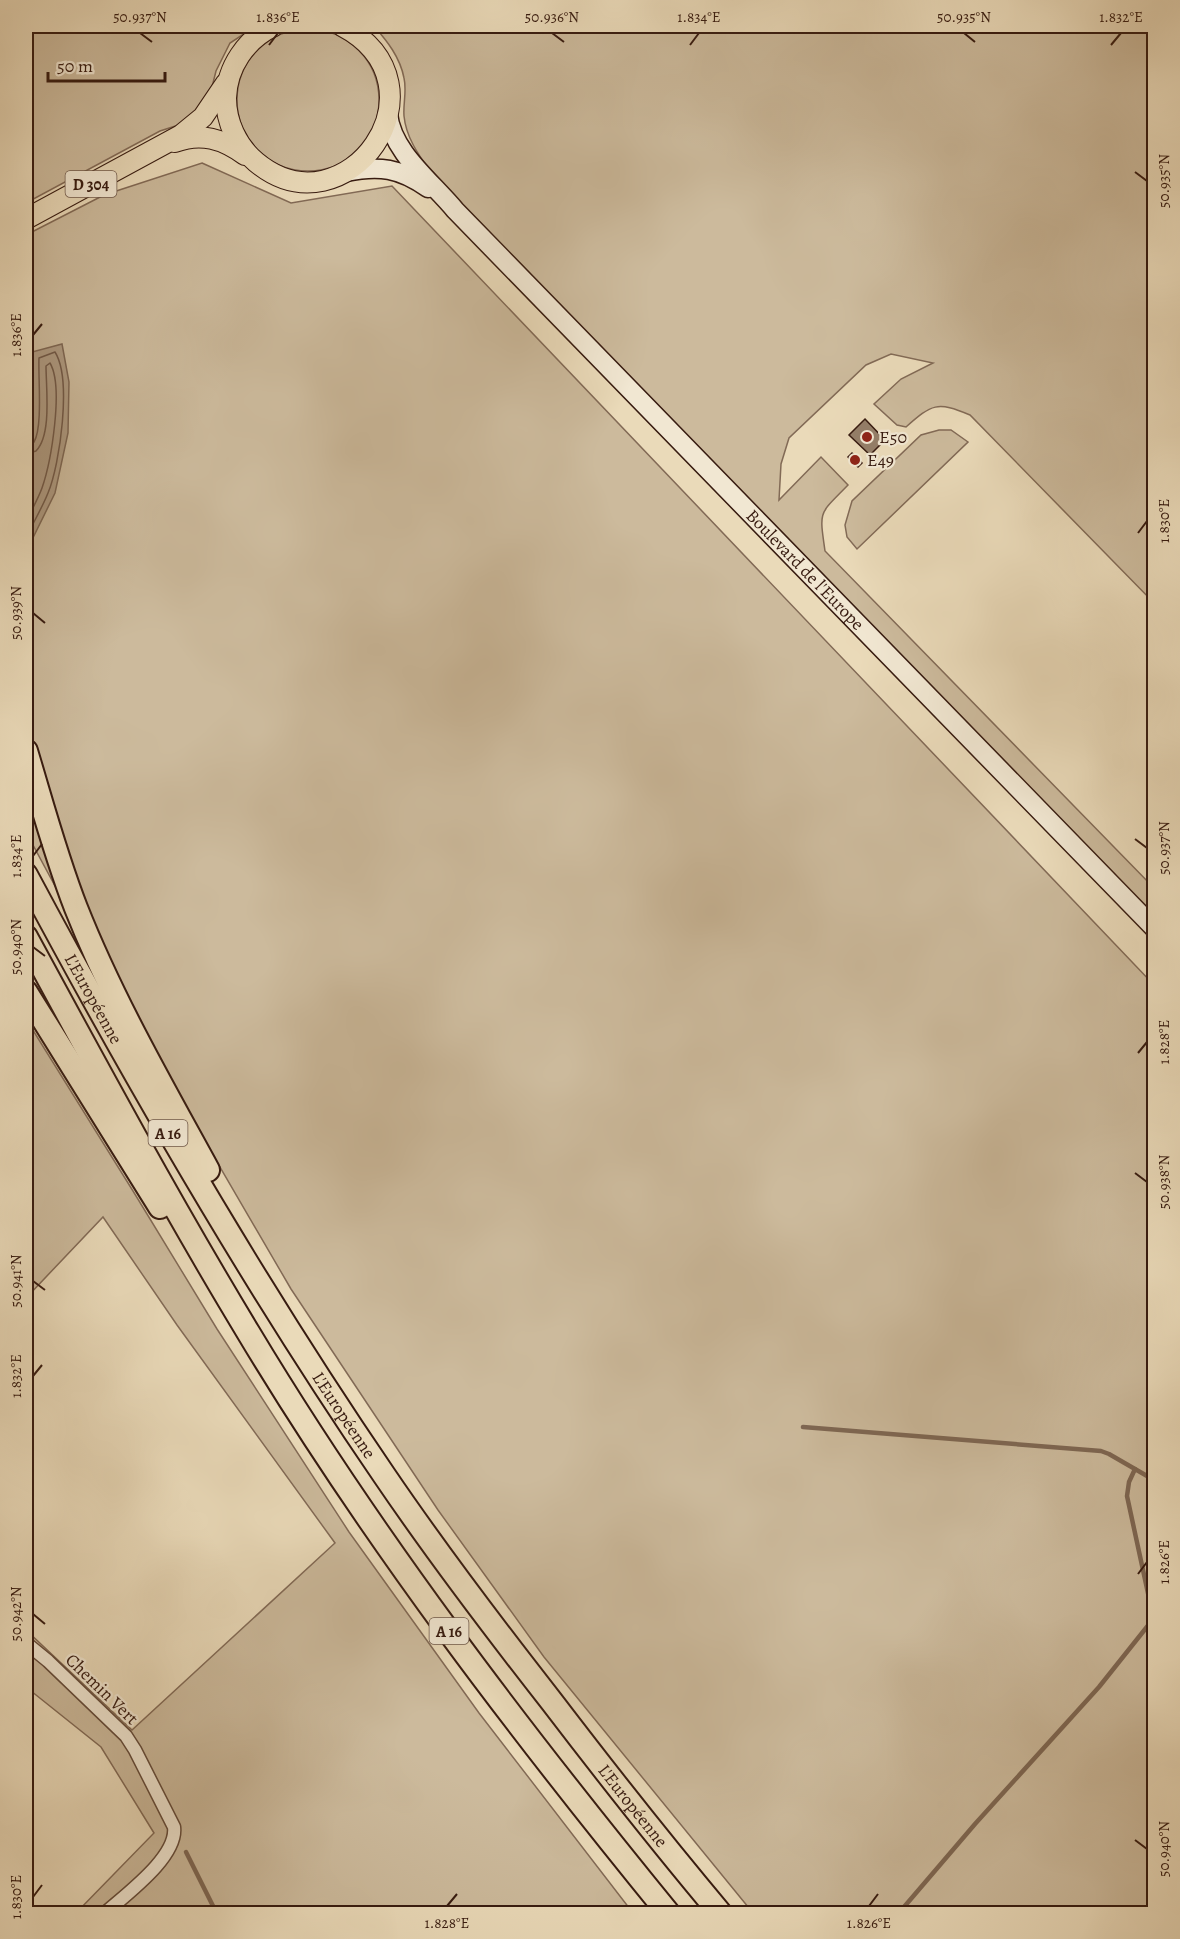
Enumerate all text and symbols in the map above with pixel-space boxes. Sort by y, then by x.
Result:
text: 50.937°N [113,7,167,27]
text: 1.836°E [256,7,300,27]
text: 50.936°N [525,7,579,27]
text: 1.834°E [677,7,721,27]
text: 50.935°N [937,7,991,27]
text: 1.832°E [1099,7,1143,27]
scale bar [48,45,165,83]
text: 50 m [57,54,93,78]
text: 50.935°N [1154,154,1174,208]
road number: D 304 [66,171,116,197]
text: 1.836°E [6,313,26,357]
place label: E50 [879,425,907,449]
marker: E50 [860,430,874,444]
place label: E49 [867,448,894,472]
marker: E49 [848,453,862,467]
text: 1.830°E [1154,499,1174,543]
street label: Boulevard de l'Europe [741,504,870,635]
text: 50.939°N [6,586,26,640]
text: 50.937°N [1154,821,1174,875]
text: 1.834°E [6,834,26,878]
text: 50.940°N [6,919,26,975]
street label: L'Européenne [59,949,128,1048]
text: 1.828°E [1154,1020,1174,1064]
road number: A 16 [148,1120,188,1146]
text: 50.938°N [1154,1154,1174,1209]
text: 50.941°N [6,1254,26,1308]
text: 1.832°E [6,1354,26,1398]
street label: L'Européenne [306,1367,381,1463]
text: 1.826°E [1154,1540,1174,1584]
text: 50.942°N [6,1586,26,1642]
road number: A 16 [430,1618,468,1644]
street label: Chemin Vert [60,1648,144,1730]
street label: L'Européenne [592,1759,673,1852]
text: 50.940°N [1154,1821,1174,1877]
text: 1.830°E [6,1875,26,1919]
text: 1.828°E [425,1913,469,1933]
text: 1.826°E [847,1913,891,1933]

